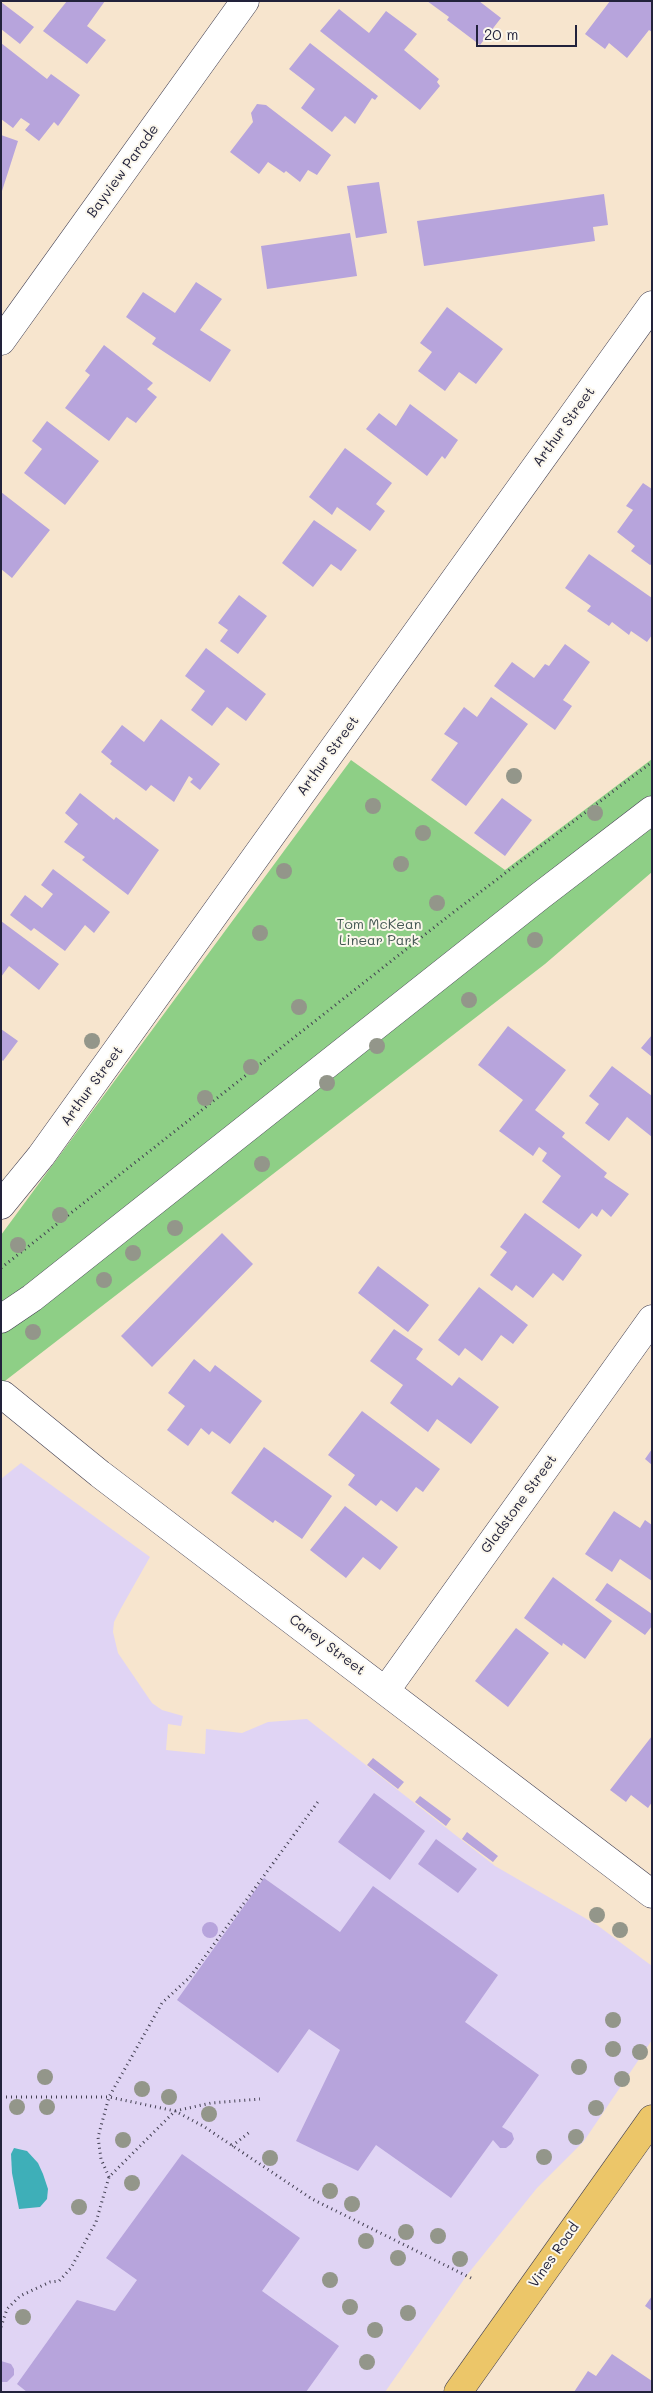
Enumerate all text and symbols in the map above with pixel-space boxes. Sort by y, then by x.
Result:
scale bar [478,15,579,47]
text: 20 m [484,24,518,44]
street label: Bayview Parade [84,121,162,221]
street label: Arthur Street [529,384,599,470]
street label: Arthur Street [293,713,363,799]
park label: Tom McKean Linear Park [337,917,421,950]
street label: Arthur Street [57,1043,127,1129]
street label: Gladstone Street [477,1451,561,1557]
street label: Carey Street [286,1611,368,1679]
street label: Vines Road [525,2219,583,2291]

